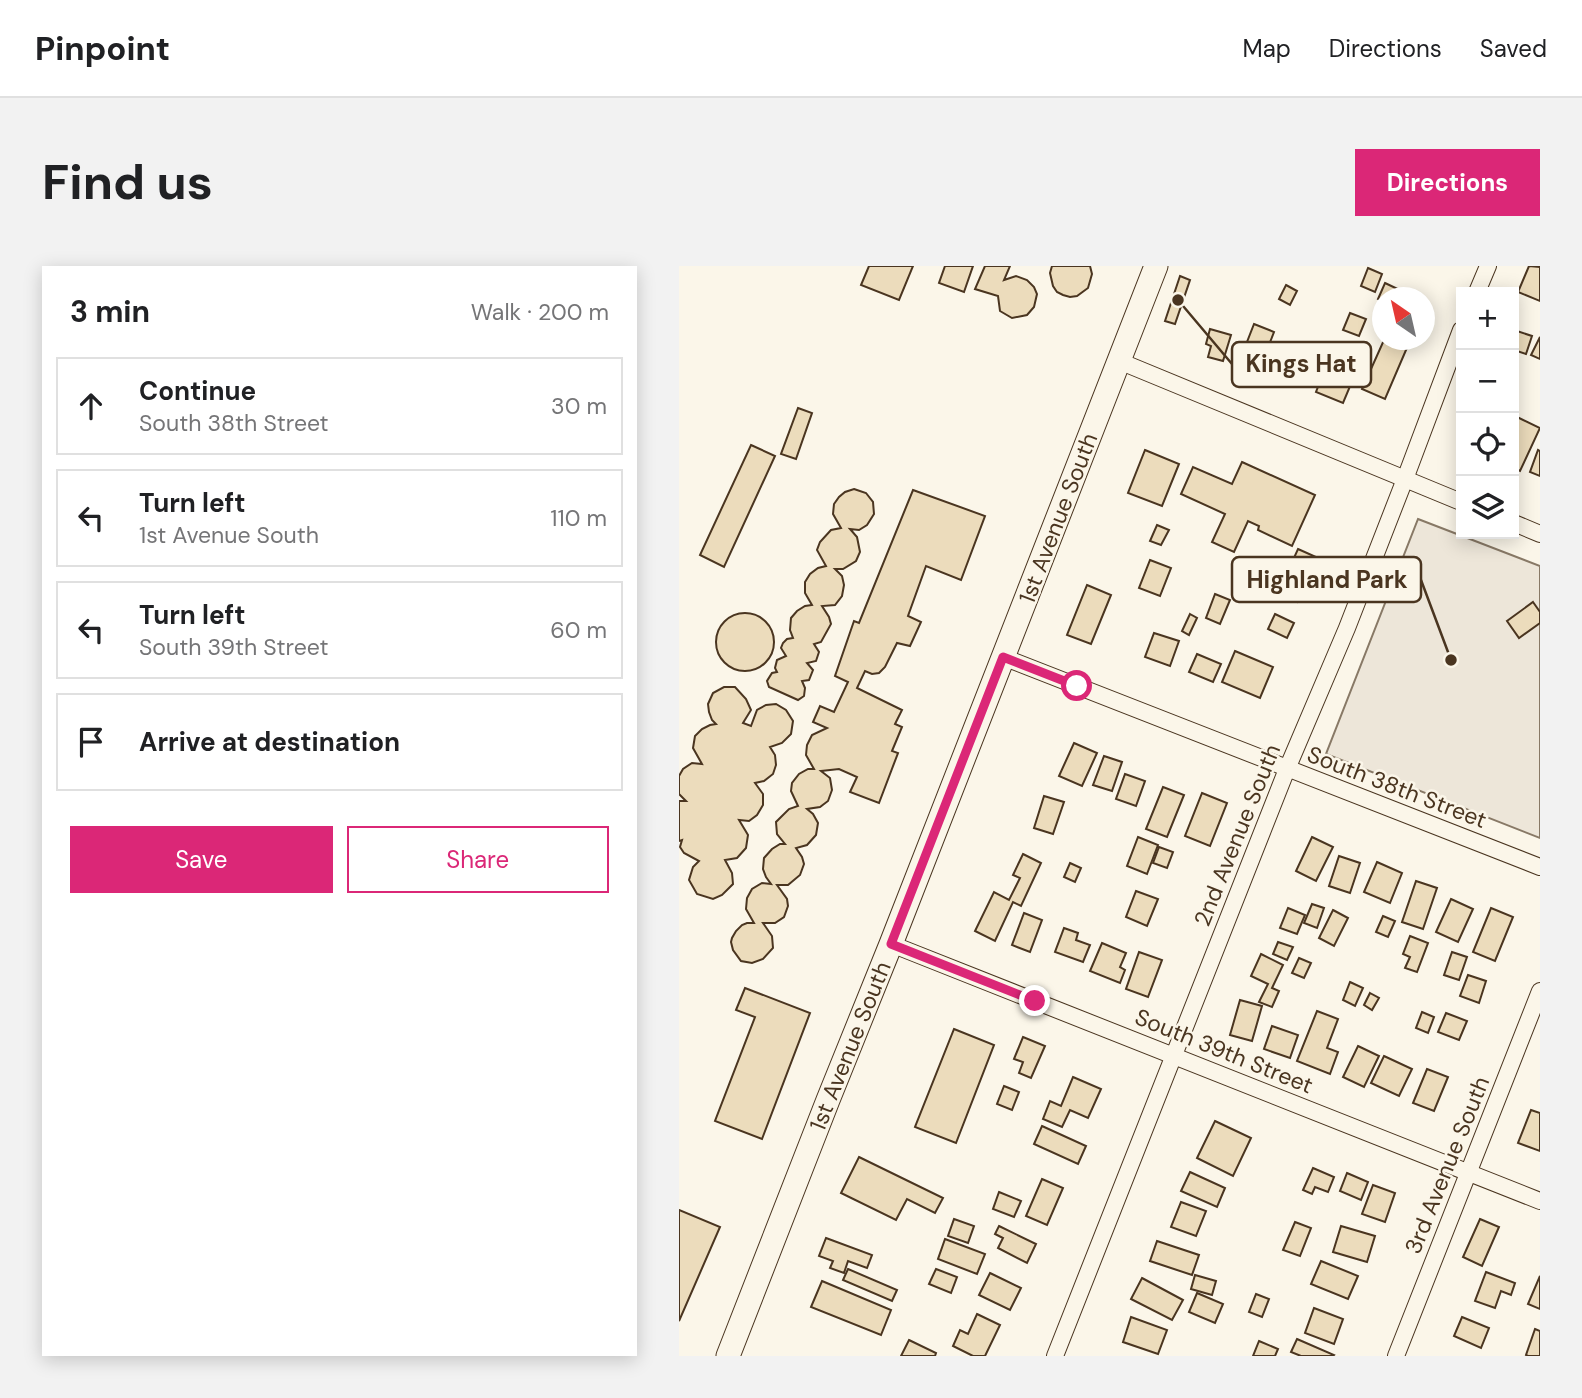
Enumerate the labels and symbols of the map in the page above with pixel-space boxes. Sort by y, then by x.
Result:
north arrow [1372,287,1435,350]
callout: Kings Hat [1232,342,1371,387]
text: Kings Hat [1245,348,1357,379]
street label: 1st Avenue South [1012,429,1104,607]
callout: Highland Park [1232,557,1421,602]
text: Highland Park [1246,564,1408,595]
route start [1061,670,1092,701]
street label: South 38th Street [1303,739,1491,835]
street label: 2nd Avenue South [1187,740,1287,930]
street label: 1st Avenue South [802,957,898,1135]
route end [1019,985,1050,1016]
street label: South 39th Street [1131,1002,1317,1100]
street label: 3rd Avenue South [1398,1072,1496,1258]

